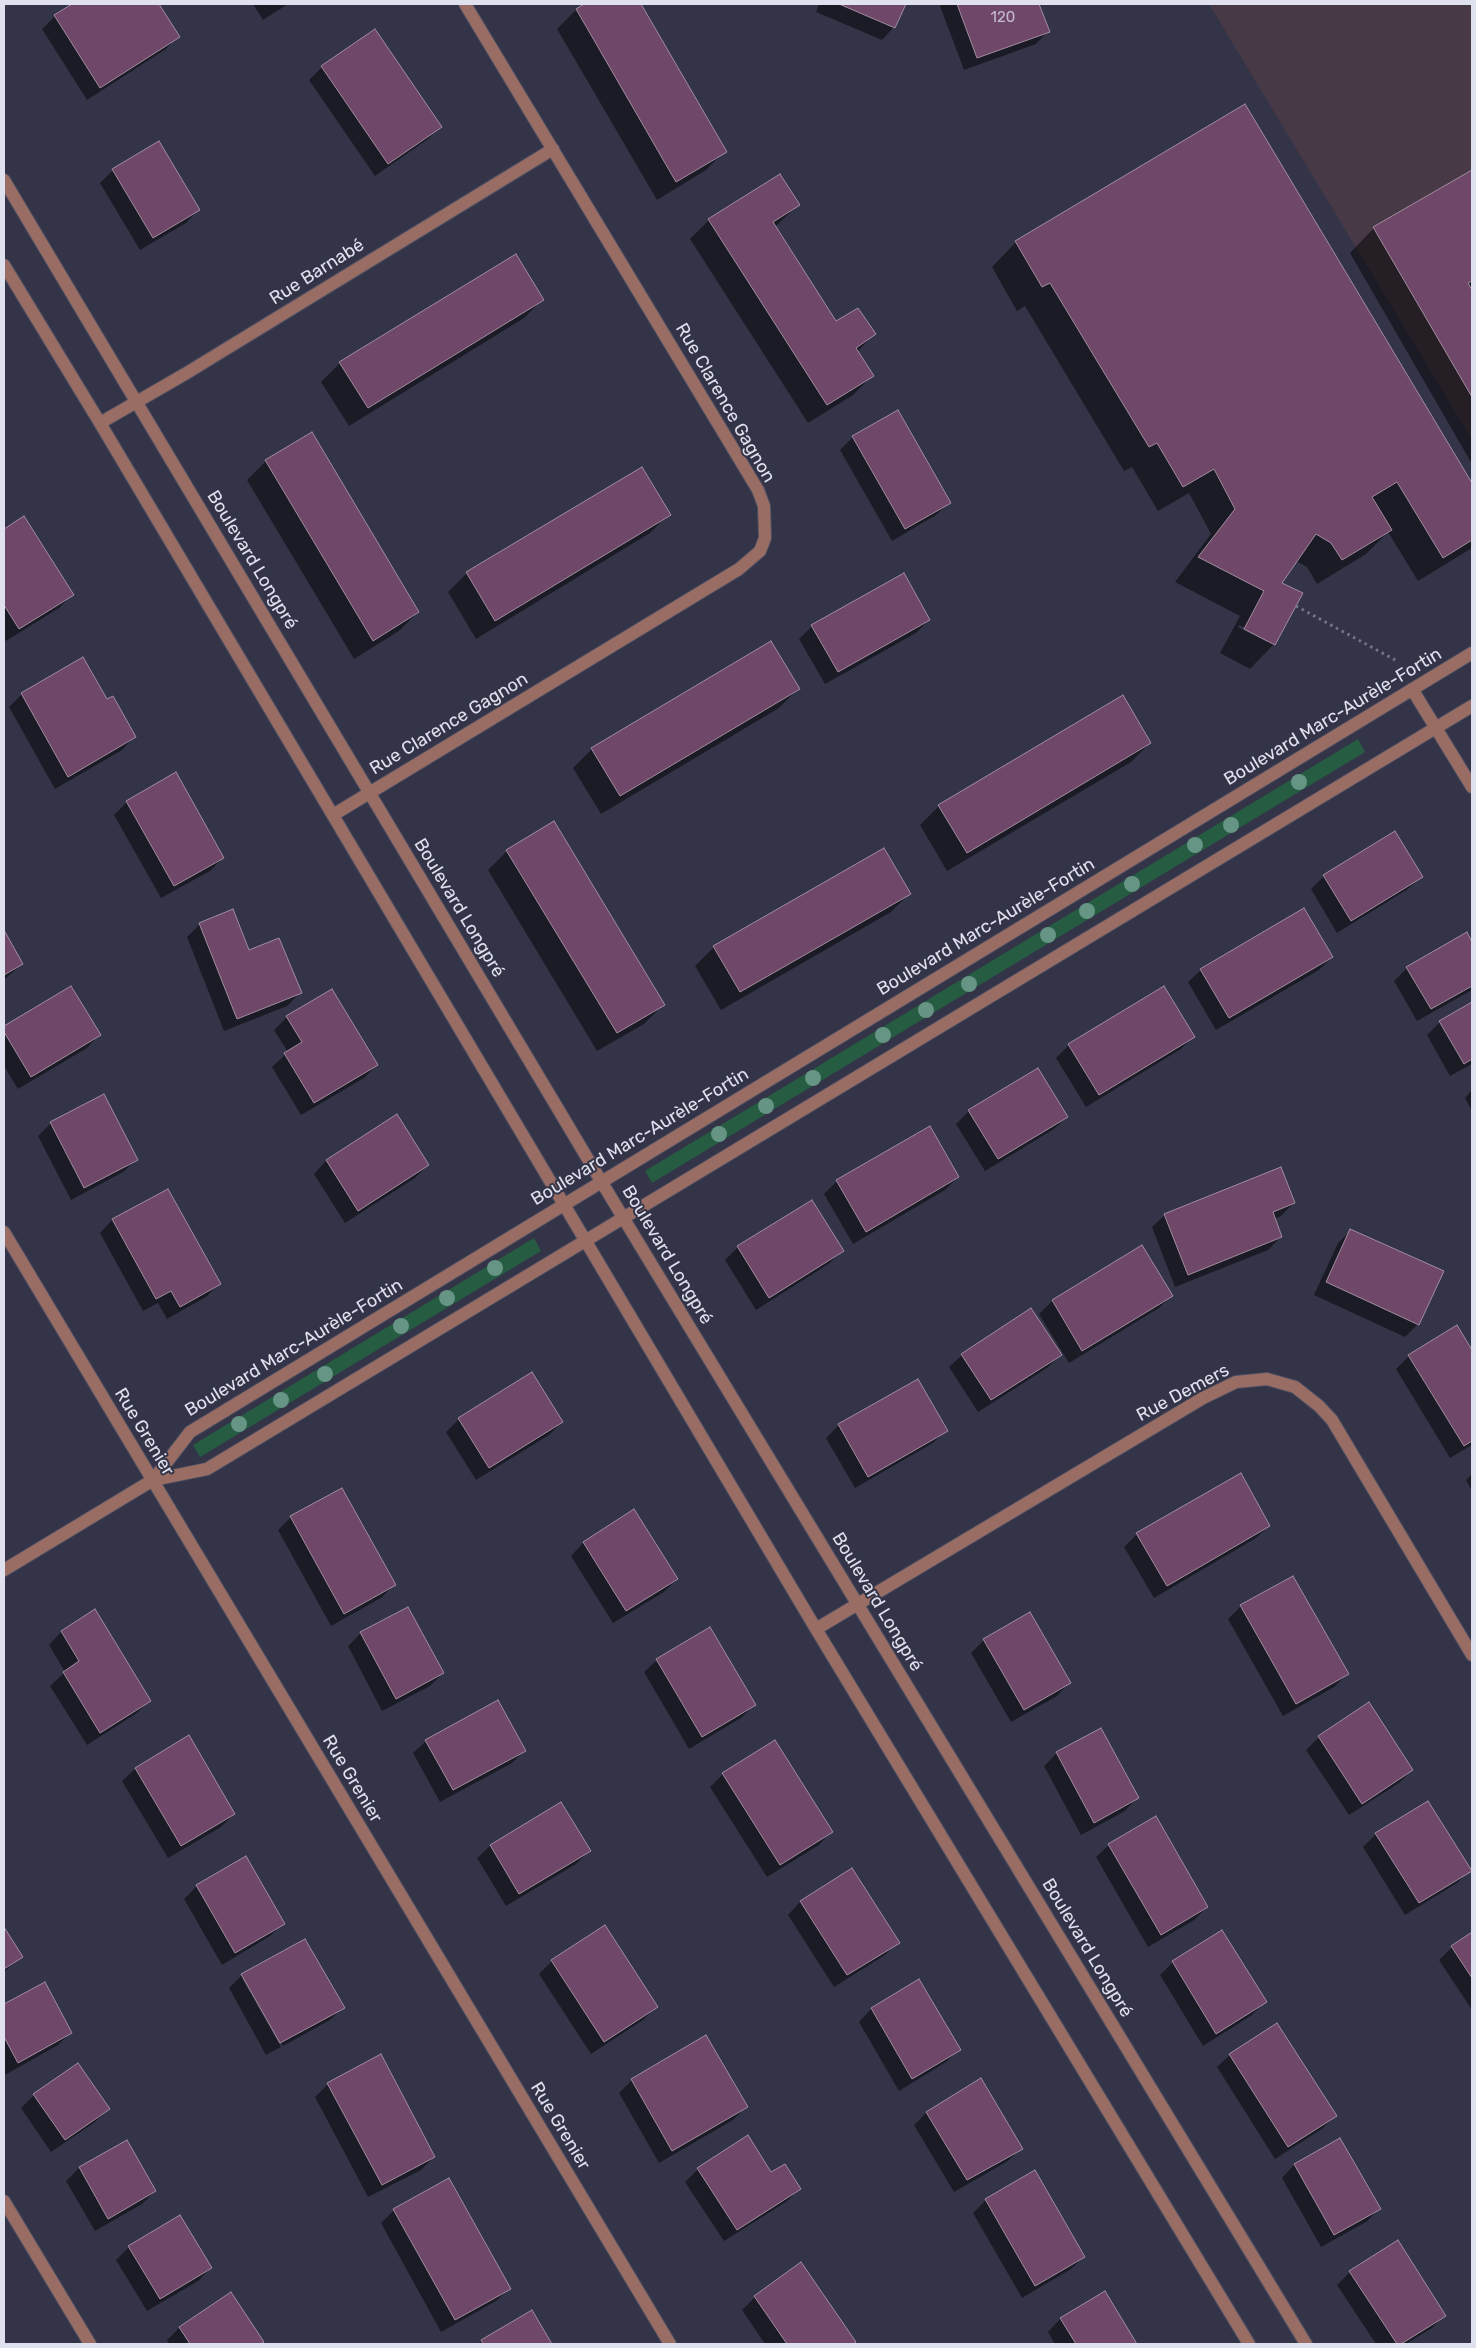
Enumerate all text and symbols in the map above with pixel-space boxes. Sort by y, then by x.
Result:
house number: 120 [991,9,1015,27]
street label: Rue Barnabé [266,234,368,310]
street label: Rue Clarence Gagnon [671,319,779,487]
street label: Boulevard Longpré [202,487,302,633]
street label: Boulevard Marc-Aurèle-Fortin [1220,643,1446,791]
street label: Rue Clarence Gagnon [366,668,532,780]
street label: Boulevard Longpré [409,835,509,981]
street label: Boulevard Marc-Aurèle-Fortin [873,853,1099,1001]
street label: Boulevard Marc-Aurèle-Fortin [527,1063,753,1211]
street label: Boulevard Longpré [617,1182,717,1328]
street label: Boulevard Marc-Aurèle-Fortin [181,1274,407,1422]
street label: Rue Demers [1133,1360,1233,1426]
street label: Rue Grenier [109,1384,179,1480]
street label: Boulevard Longpré [827,1529,927,1675]
street label: Rue Grenier [317,1731,387,1827]
street label: Boulevard Longpré [1037,1875,1137,2021]
street label: Rue Grenier [525,2078,595,2174]

